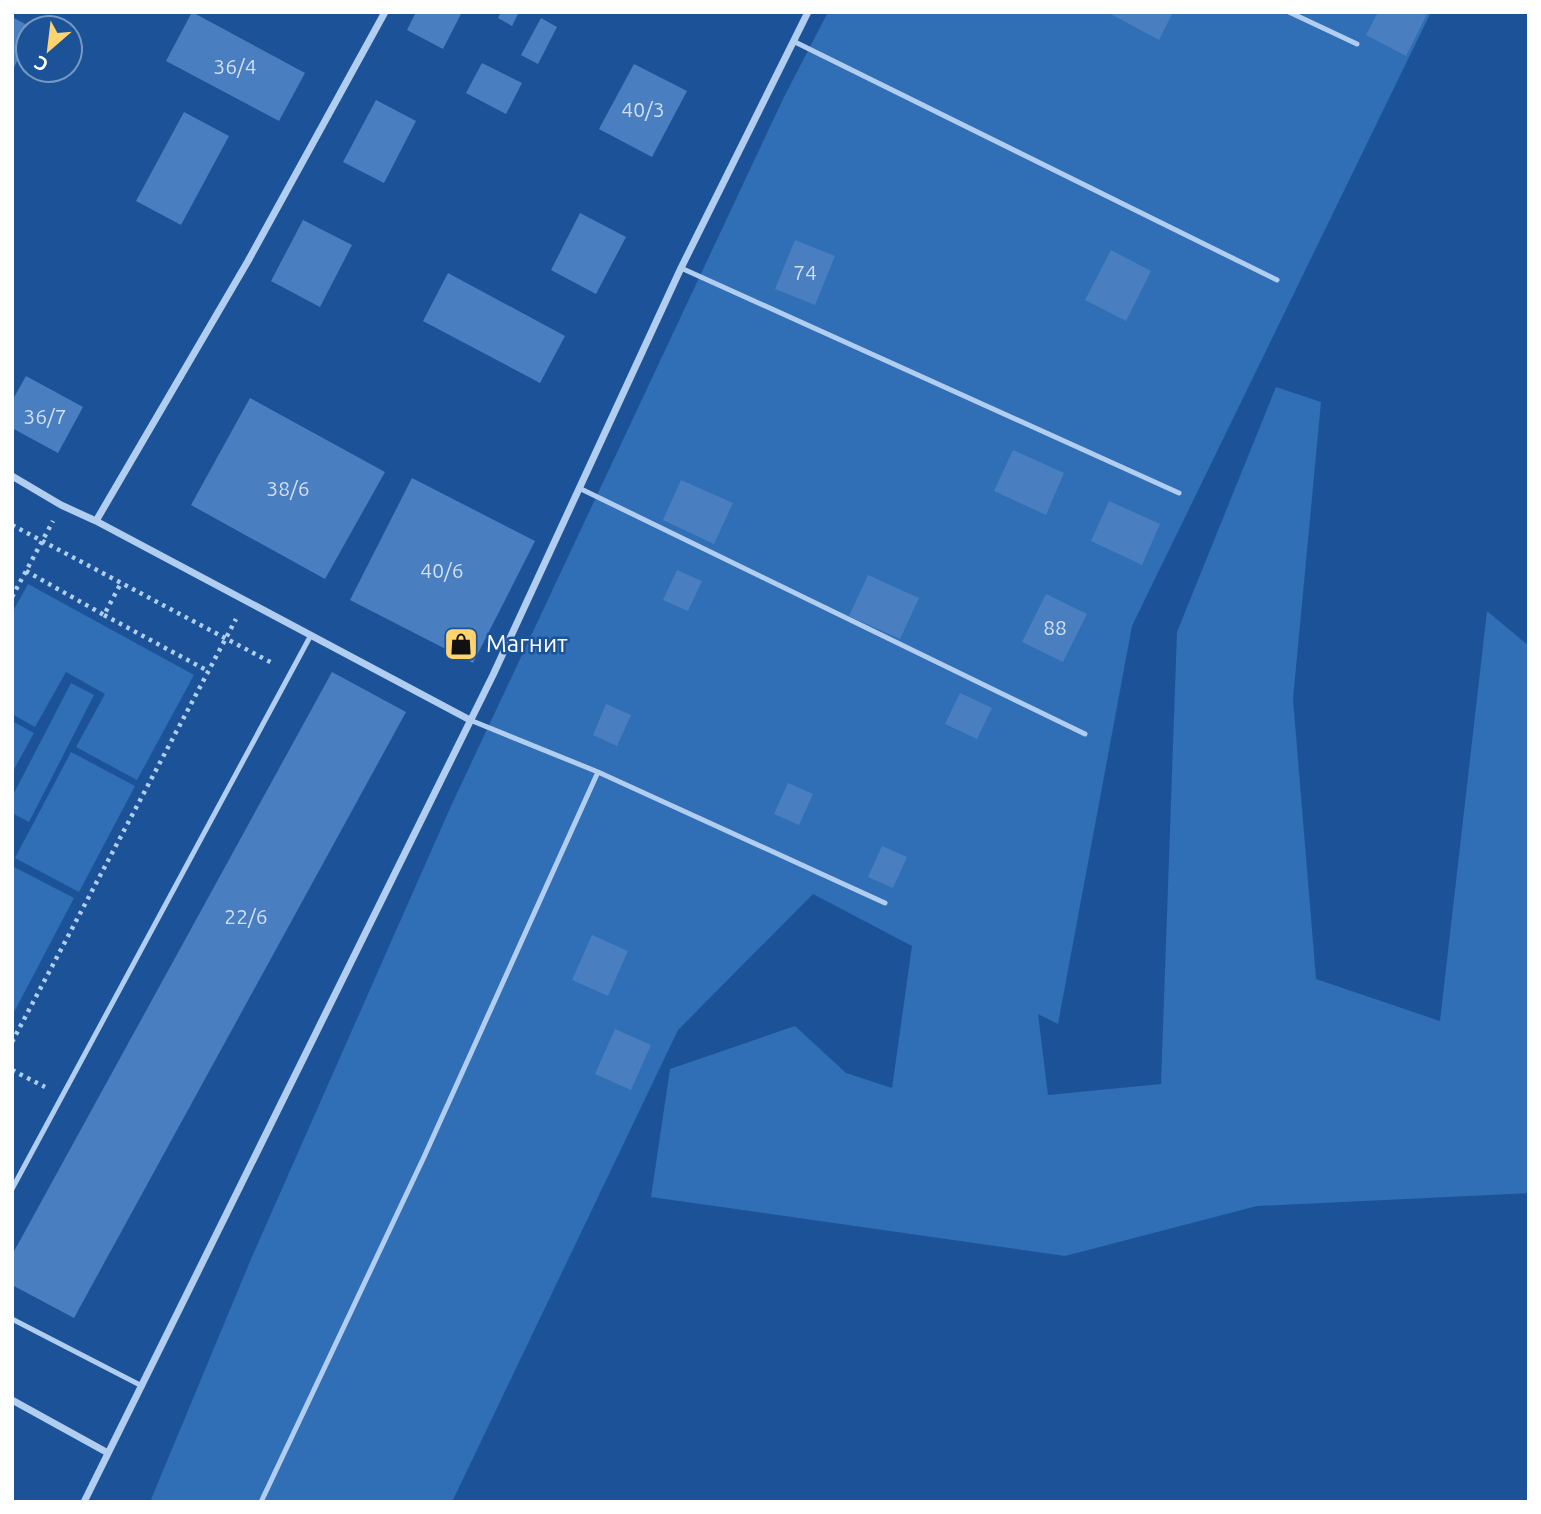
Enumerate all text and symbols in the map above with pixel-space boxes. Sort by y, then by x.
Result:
north arrow [14,14,84,84]
text: С [30,51,52,77]
house number: 36/4 [213,54,257,78]
house number: 40/3 [621,97,665,121]
house number: 74 [793,260,817,284]
house number: 36/7 [23,404,67,428]
house number: 38/6 [266,476,310,500]
house number: 40/6 [420,558,464,582]
house number: 88 [1043,615,1067,639]
shop icon: Магнит [442,625,480,663]
place label: Магнит [486,630,568,657]
house number: 22/6 [224,904,268,928]

